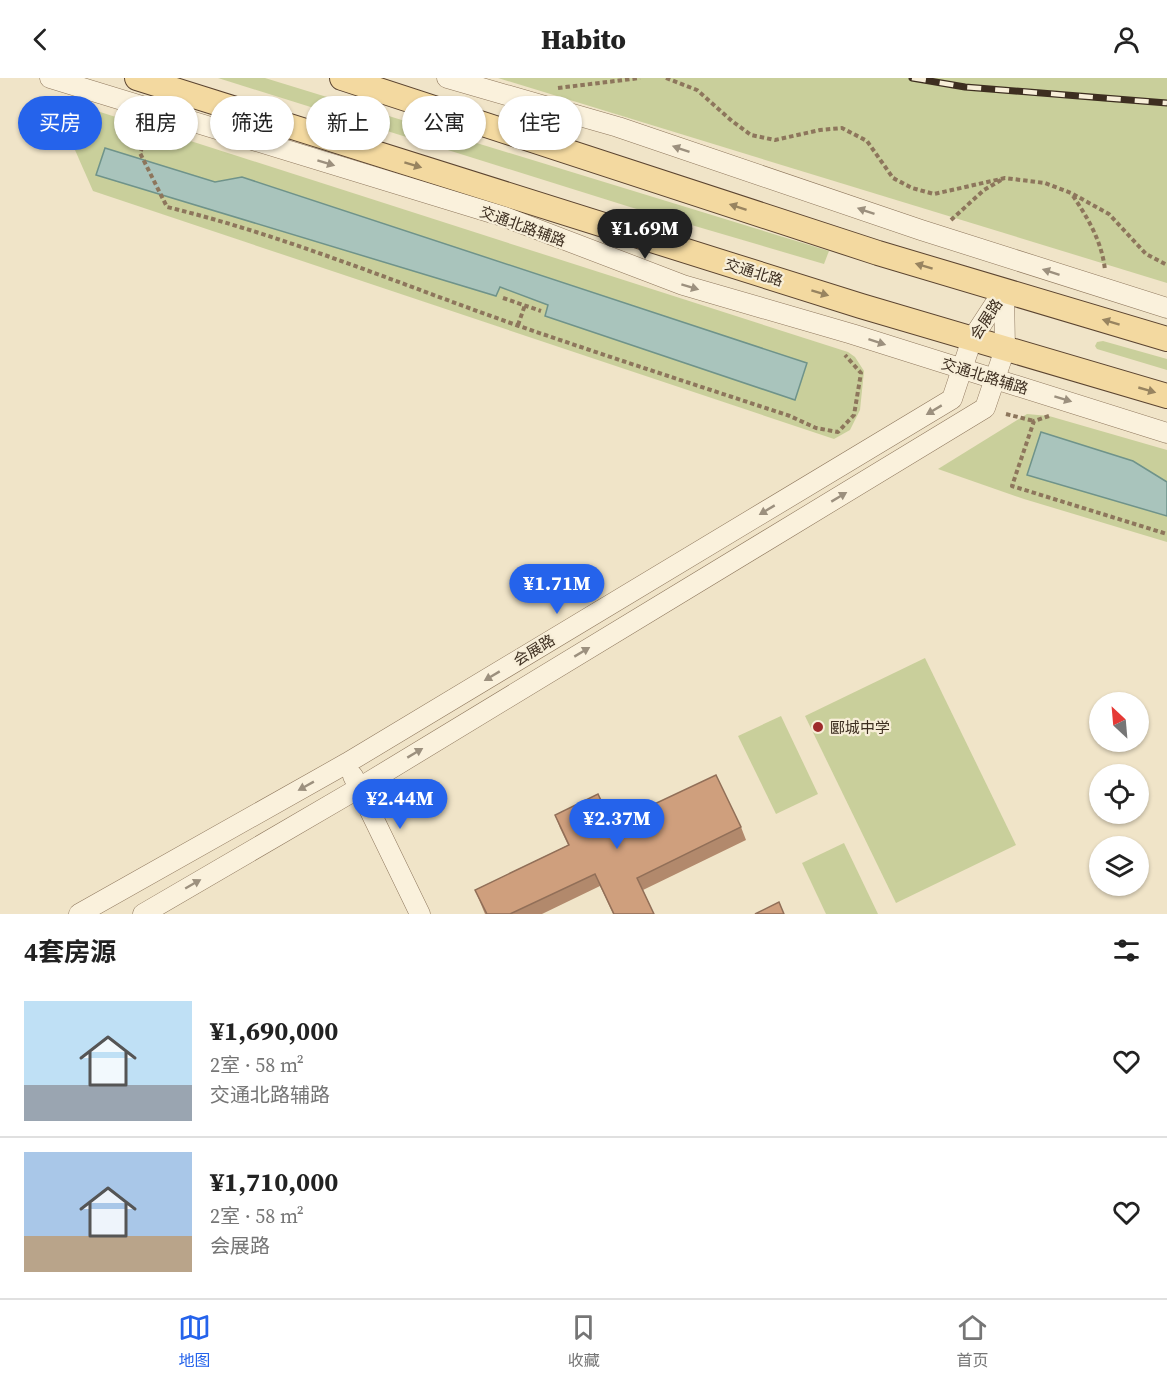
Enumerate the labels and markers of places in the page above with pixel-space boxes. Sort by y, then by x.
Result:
pin: ¥1.69M [596,209,694,260]
pin: ¥1.71M [508,564,606,615]
place label: 郾城中学 [830,717,890,738]
marker: 郾城中学 [811,720,825,734]
pin: ¥2.44M [351,779,449,830]
pin: ¥2.37M [568,799,666,850]

